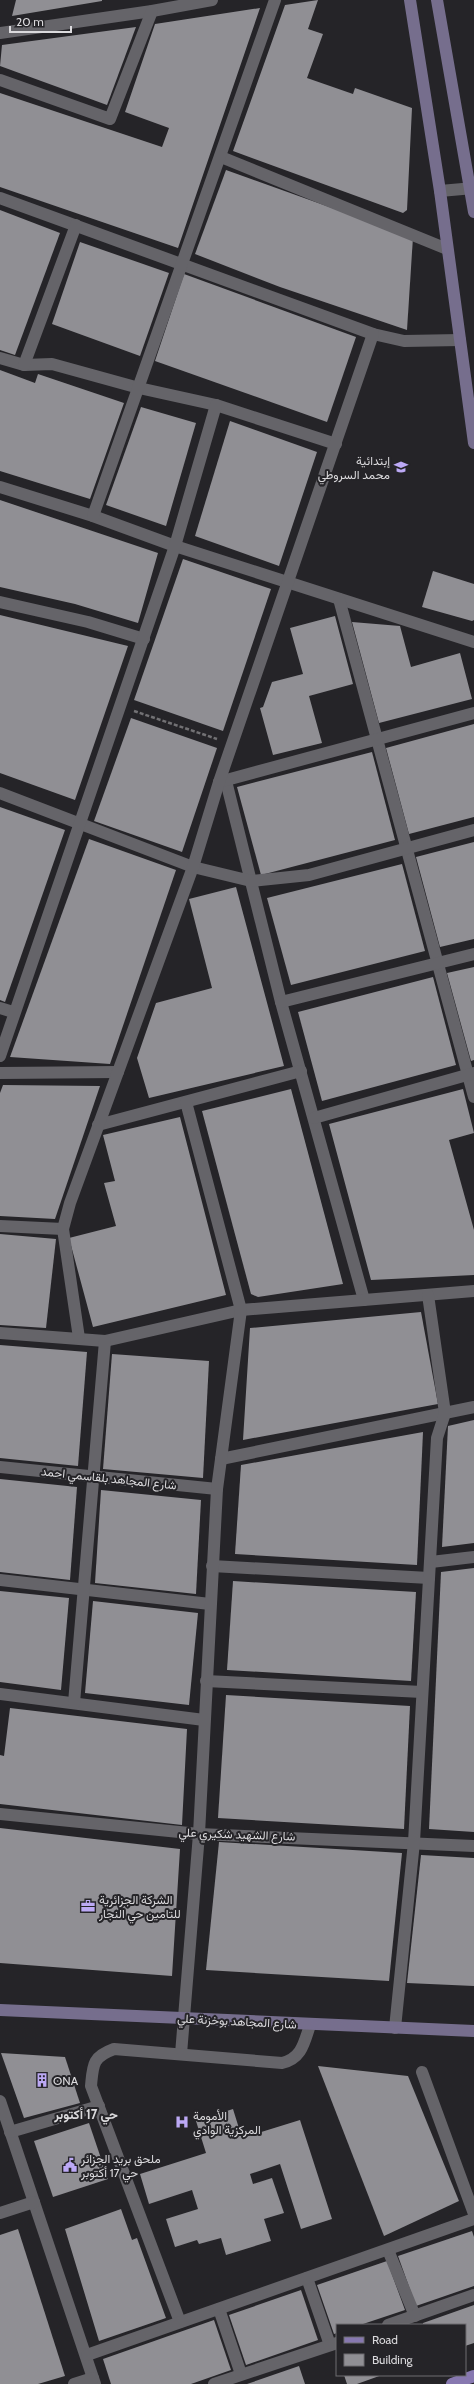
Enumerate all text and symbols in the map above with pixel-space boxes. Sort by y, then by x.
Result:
scale bar [10,8,71,34]
text: 20 m [16,14,44,29]
place label: إبتدائية محمد السروطي [318,453,390,485]
school or university icon: إبتدائية محمد السروطي [393,459,409,475]
street label: شارع المجاهد بلقاسمي احمد [40,1463,178,1496]
street label: شارع الشهيد شكيري علي [178,1824,296,1847]
place label: الشركة الجزائرية للتامين حي النجار [98,1892,181,1924]
office icon: الشركة الجزائرية للتامين حي النجار [80,1898,96,1914]
street label: شارع المجاهد بوخزنة علي [177,2010,297,2035]
building icon: ONA [34,2072,50,2088]
place label: ONA [53,2073,79,2088]
district label: حي 17 أكتوبر [53,2106,118,2125]
place label: الأمومة المركزية الوادي [193,2108,261,2140]
hospital icon: الأمومة المركزية الوادي [174,2114,190,2130]
place label: ملحق بريد الجزائر حي 17 أكتوبر [80,2151,161,2183]
public building icon: ملحق بريد الجزائر حي 17 أكتوبر [62,2157,78,2173]
legend [336,2324,466,2376]
text: Road [372,2332,398,2347]
text: Building [372,2352,414,2367]

